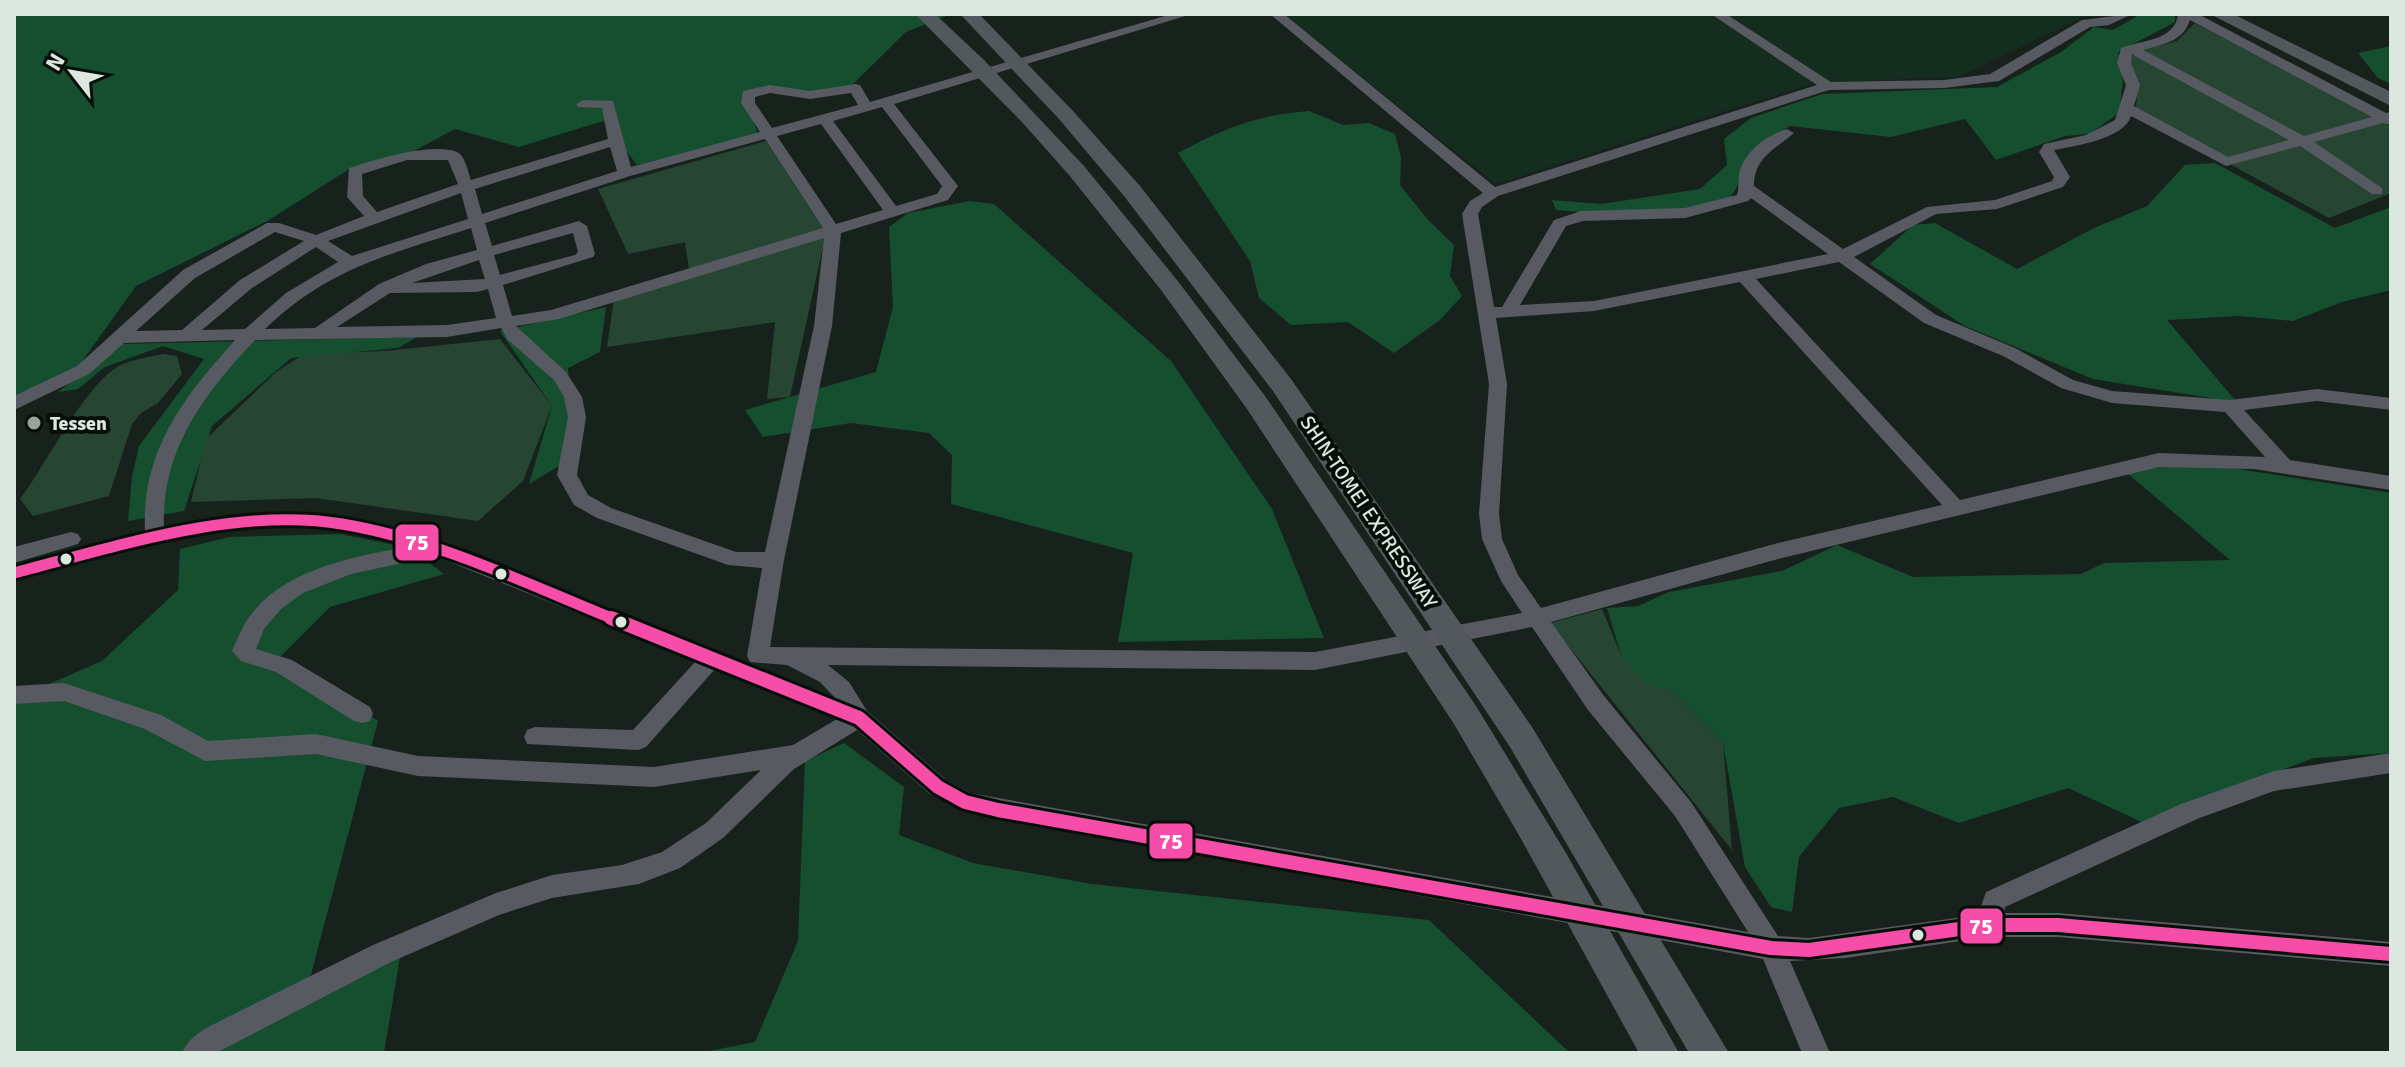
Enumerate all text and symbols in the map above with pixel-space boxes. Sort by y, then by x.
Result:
north arrow [32,32,112,112]
text: N [40,48,71,75]
place label: Tessen [50,411,107,436]
street label: SHIN-TOMEI EXPRESSWAY [1295,411,1443,614]
marker: Tessen [25,414,43,432]
line badge: 75 [394,523,440,562]
text: 75 [405,529,429,556]
unlabelled marker [58,551,74,567]
unlabelled marker [493,566,509,582]
unlabelled marker [613,614,629,630]
line badge: 75 [1148,822,1194,860]
text: 75 [1159,828,1183,855]
line badge: 75 [1959,907,2004,945]
text: 75 [1969,913,1993,940]
unlabelled marker [1910,927,1926,943]

